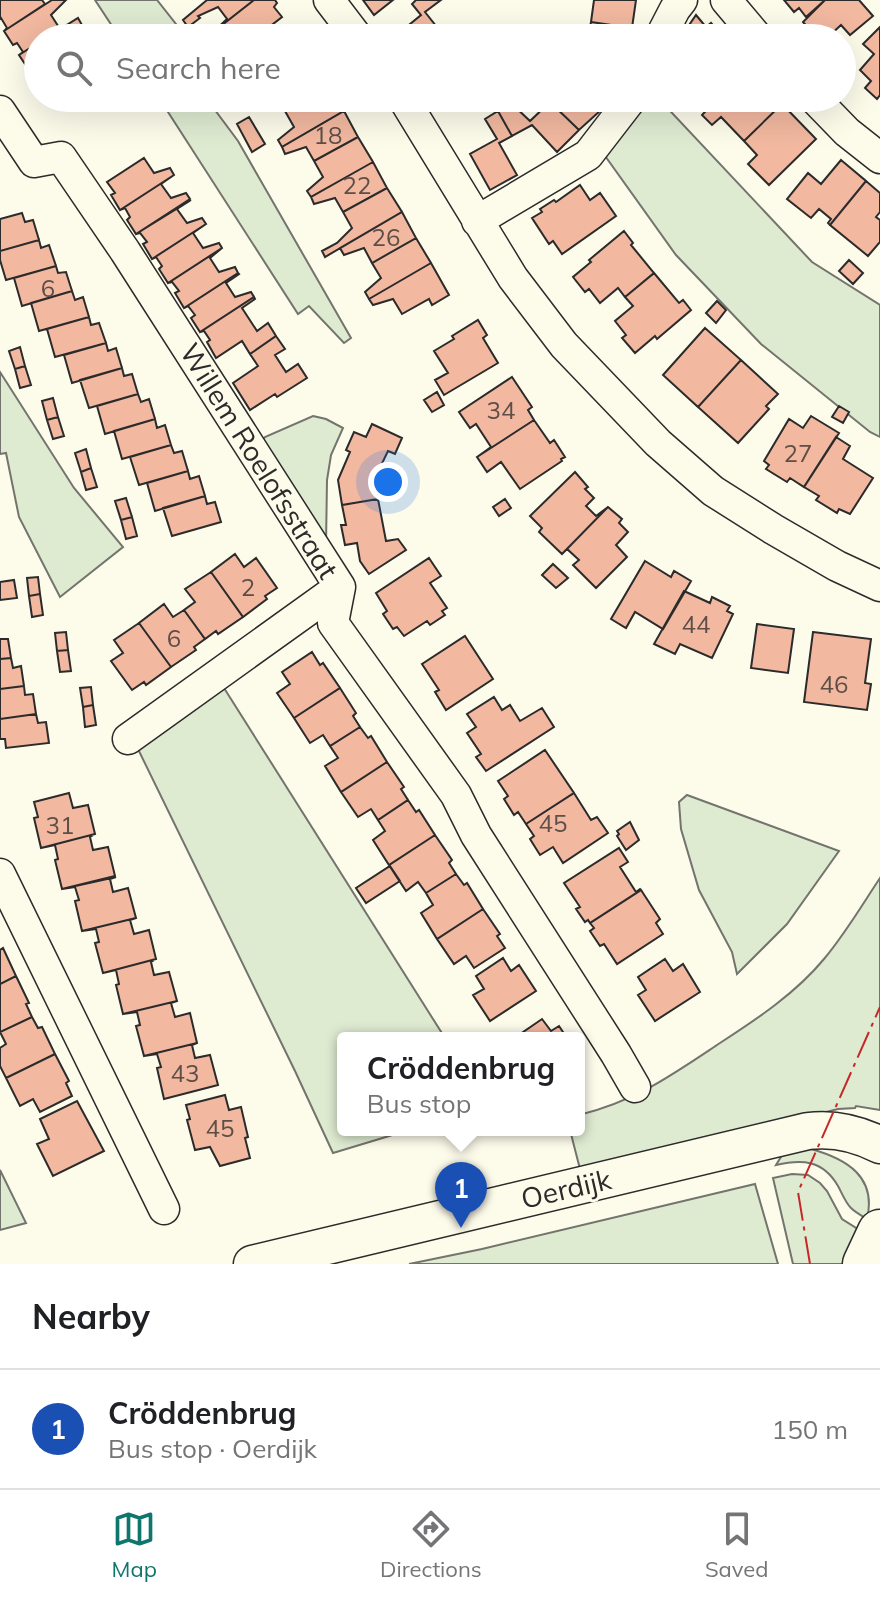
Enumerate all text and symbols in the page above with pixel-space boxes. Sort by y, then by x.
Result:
search box [24,24,856,112]
icon: search [52,46,96,90]
text: Search here [116,49,281,87]
house number: 18 [314,120,342,150]
house number: 22 [343,170,371,200]
house number: 26 [372,222,400,252]
house number: 6 [41,273,55,303]
street label: Willem Roelofsstraat [173,336,346,585]
house number: 34 [487,395,515,425]
house number: 27 [784,438,812,468]
your location [368,462,408,502]
house number: 2 [241,572,255,602]
house number: 44 [682,609,710,639]
house number: 6 [167,623,181,653]
house number: 46 [820,669,848,699]
house number: 45 [539,808,567,838]
house number: 31 [46,810,74,840]
popup [337,1032,585,1136]
text: Cröddenbrug [367,1049,555,1087]
house number: 43 [171,1058,199,1088]
text: Bus stop [367,1087,471,1120]
house number: 45 [206,1113,234,1143]
street label: Oerdijk [517,1161,615,1216]
pin: 1 [435,1162,487,1228]
text: Nearby [32,1295,150,1338]
text: Cröddenbrug [108,1394,297,1432]
text: 1 [50,1413,66,1446]
text: 150 m [772,1413,848,1446]
text: Bus stop · Oerdijk [108,1432,317,1465]
tab: Map [112,1507,157,1583]
tab: Directions [380,1507,482,1583]
tab: Saved [705,1507,768,1583]

